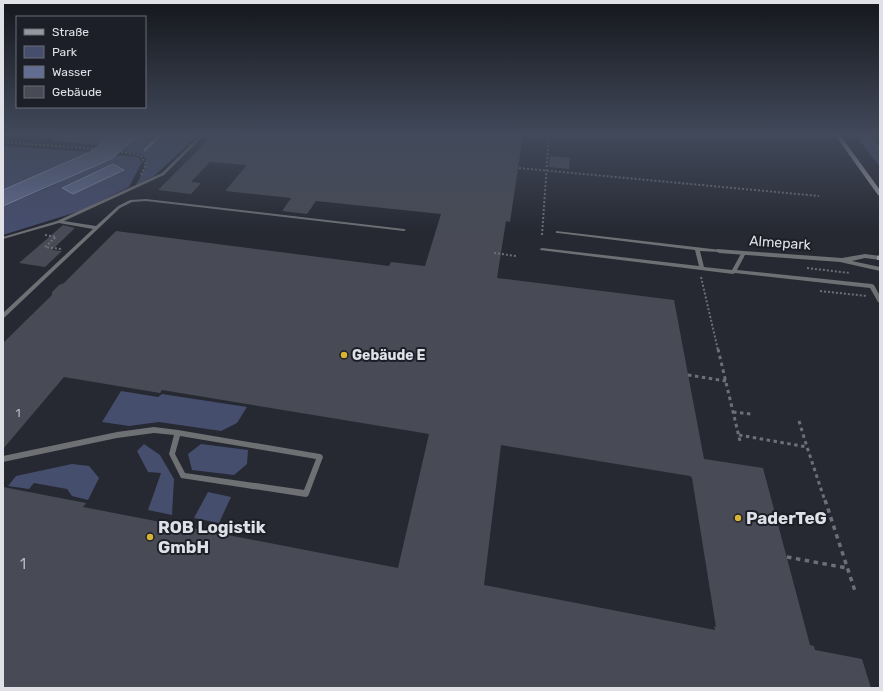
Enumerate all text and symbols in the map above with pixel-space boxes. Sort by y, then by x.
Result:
legend [16,16,146,108]
text: Straße [52,25,89,39]
text: Park [52,45,78,59]
text: Wasser [52,65,92,79]
text: Gebäude [52,85,102,99]
street label: Almepark [749,232,812,254]
place label: Gebäude E [352,347,426,364]
marker: Gebäude E [339,350,349,360]
house number: 1 [15,406,21,420]
place label: PaderTeG [746,508,827,528]
marker: PaderTeG [733,513,743,523]
place label: ROB Logistik GmbH [158,517,266,557]
marker: ROB Logistik GmbH [145,532,155,542]
house number: 1 [20,556,26,573]

